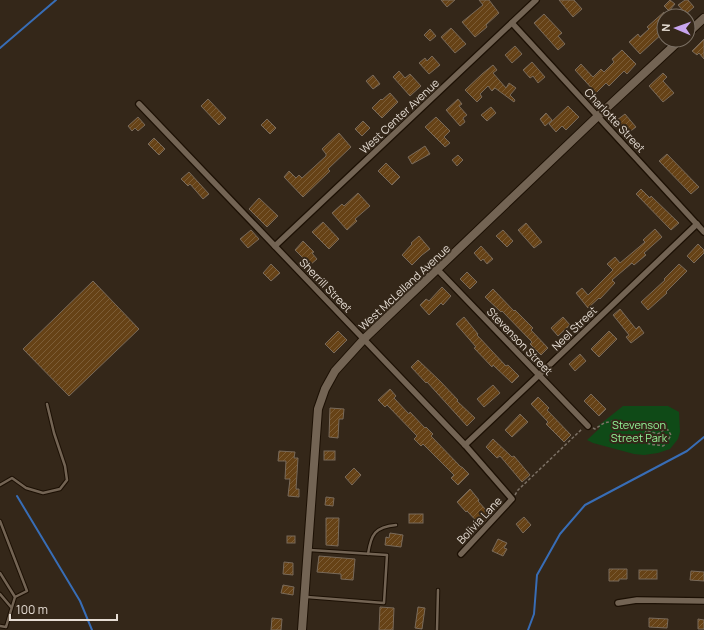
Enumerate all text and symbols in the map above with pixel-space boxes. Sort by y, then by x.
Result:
north arrow [656,8,696,48]
text: N [658,23,673,32]
street label: West Center Avenue [356,75,442,157]
street label: Charlotte Street [581,85,649,155]
street label: West McLelland Avenue [355,240,453,333]
street label: Sherrill Street [296,255,356,315]
street label: Neel Street [548,303,600,353]
street label: Stevenson Street [484,304,556,378]
park label: Stevenson Street Park [611,417,668,445]
street label: Bolivia Lane [453,493,505,547]
scale bar [10,596,117,622]
text: 100 m [16,601,48,618]

